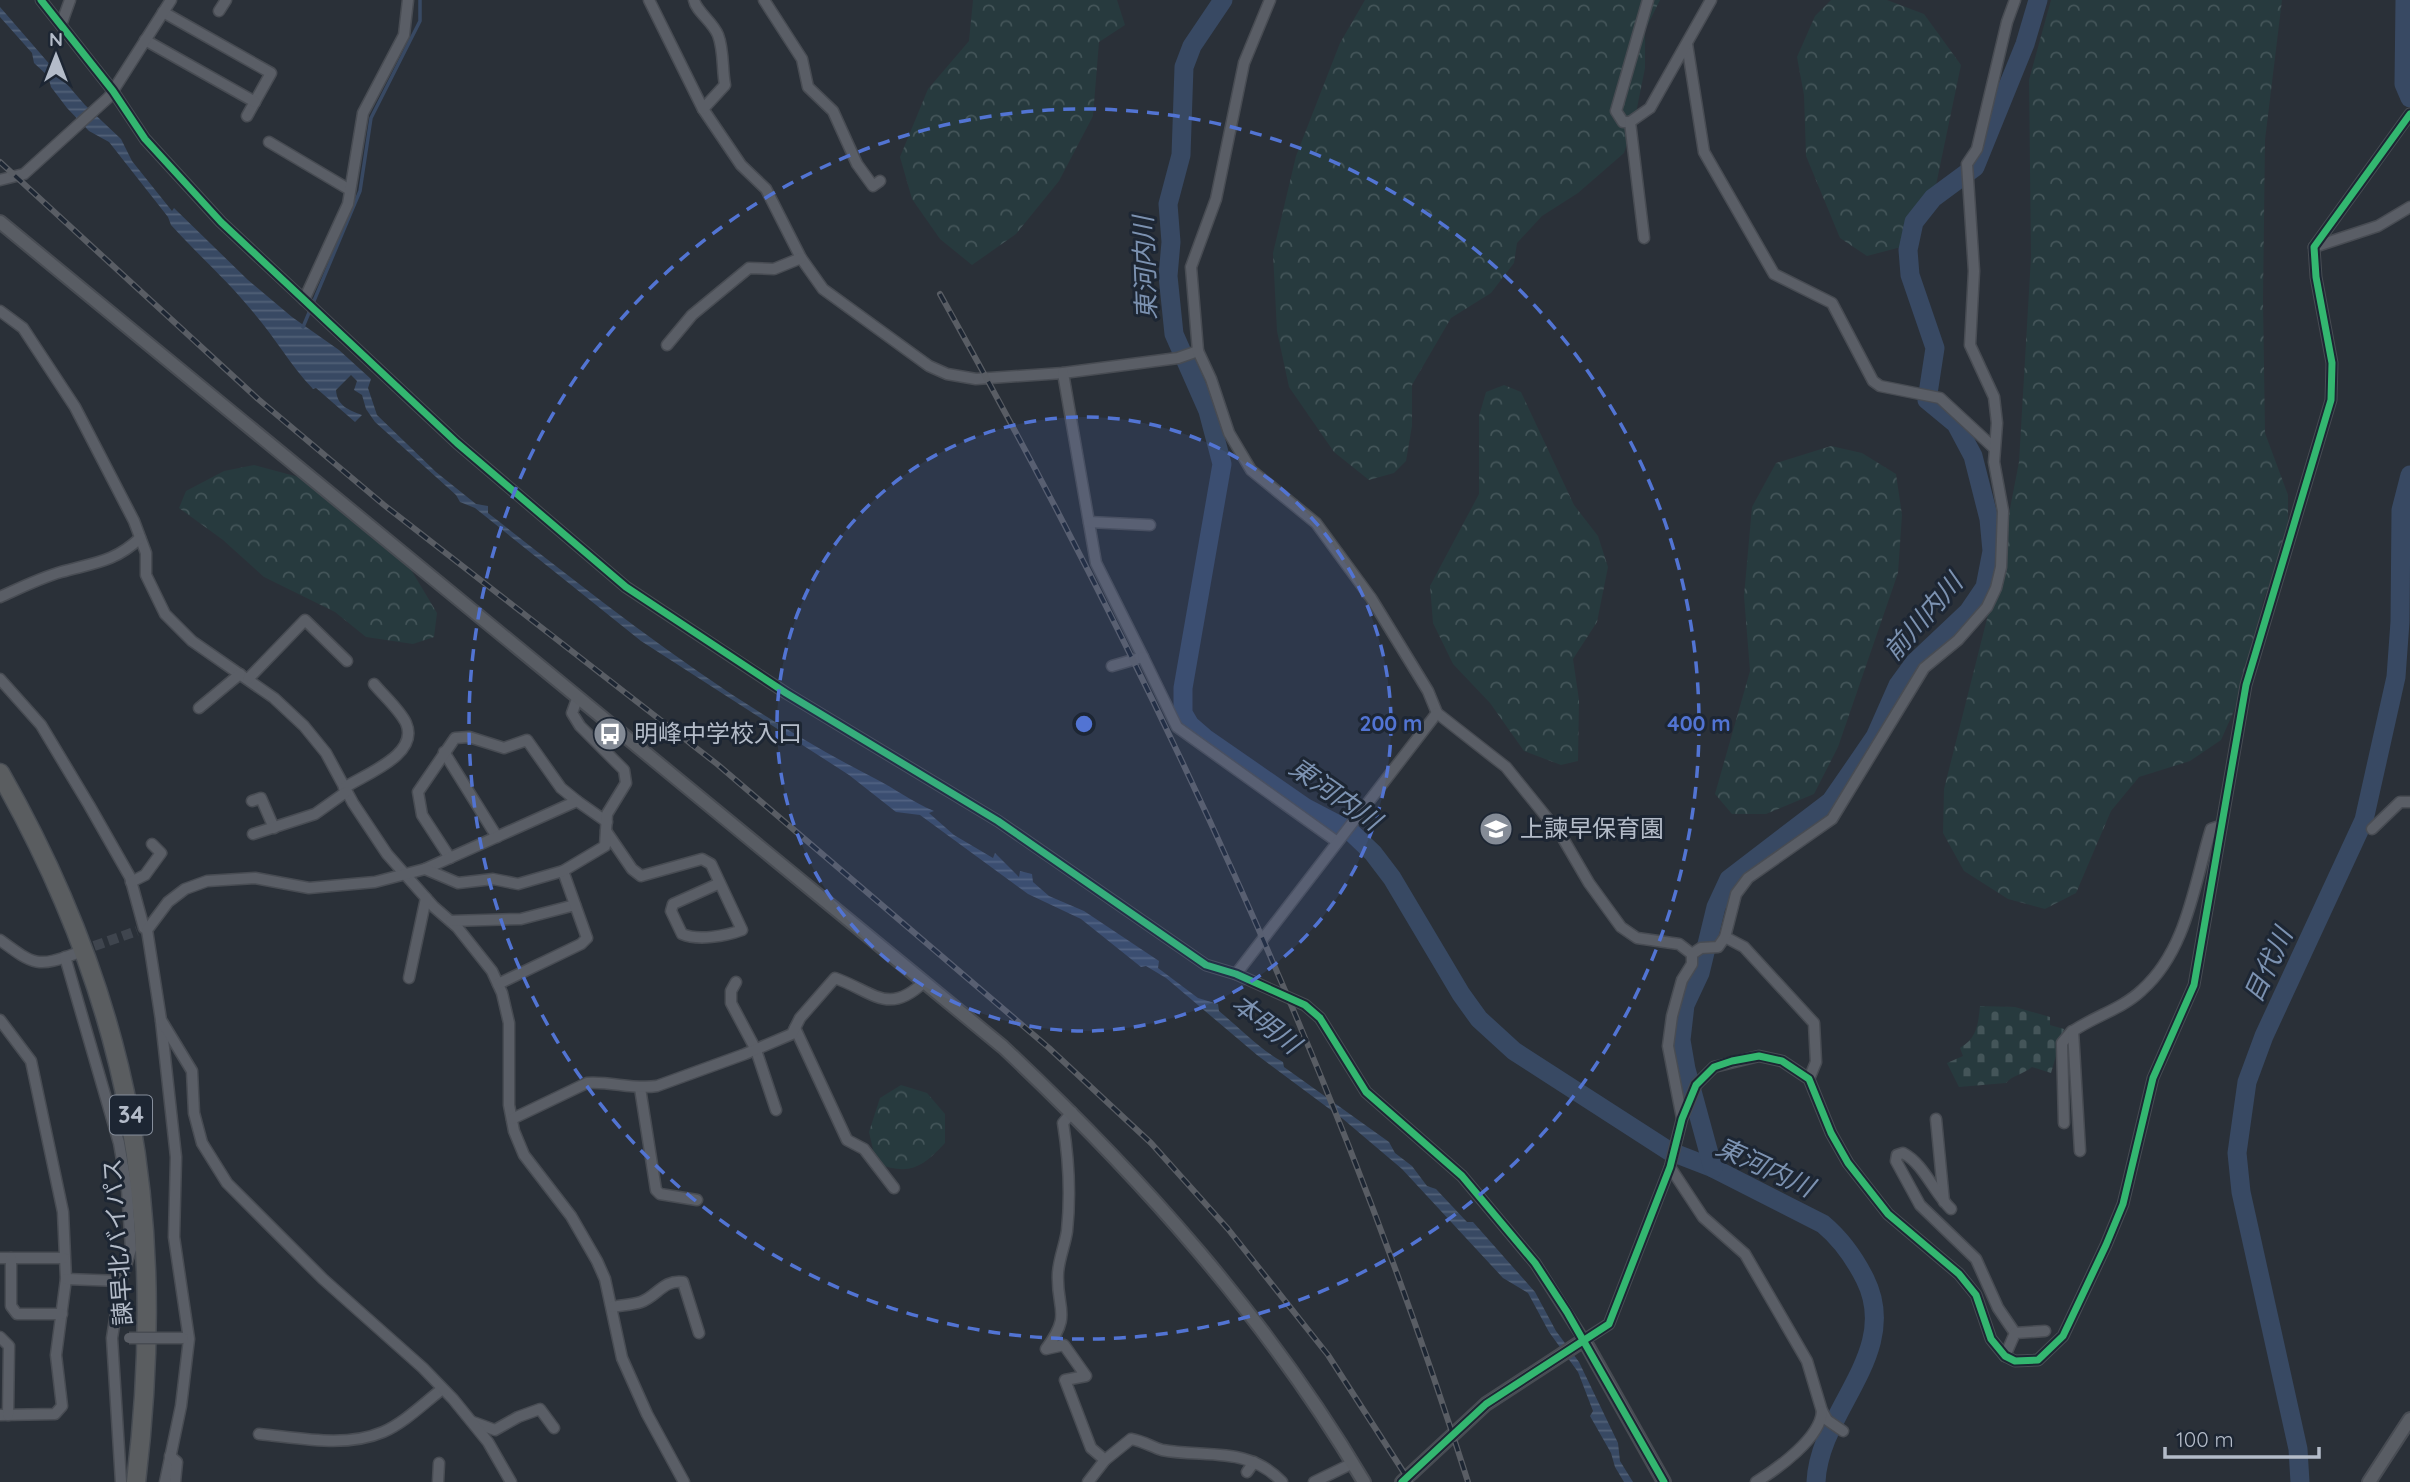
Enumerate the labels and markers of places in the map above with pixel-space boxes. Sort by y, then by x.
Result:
centre of rings [1072,712,1096,736]
bus stop icon: 明峰中学校入口 [591,715,629,753]
place label: 明峰中学校入口 [634,718,802,748]
school or university icon: 上諫早保育園 [1477,810,1515,848]
place label: 上諫早保育園 [1520,813,1664,843]

